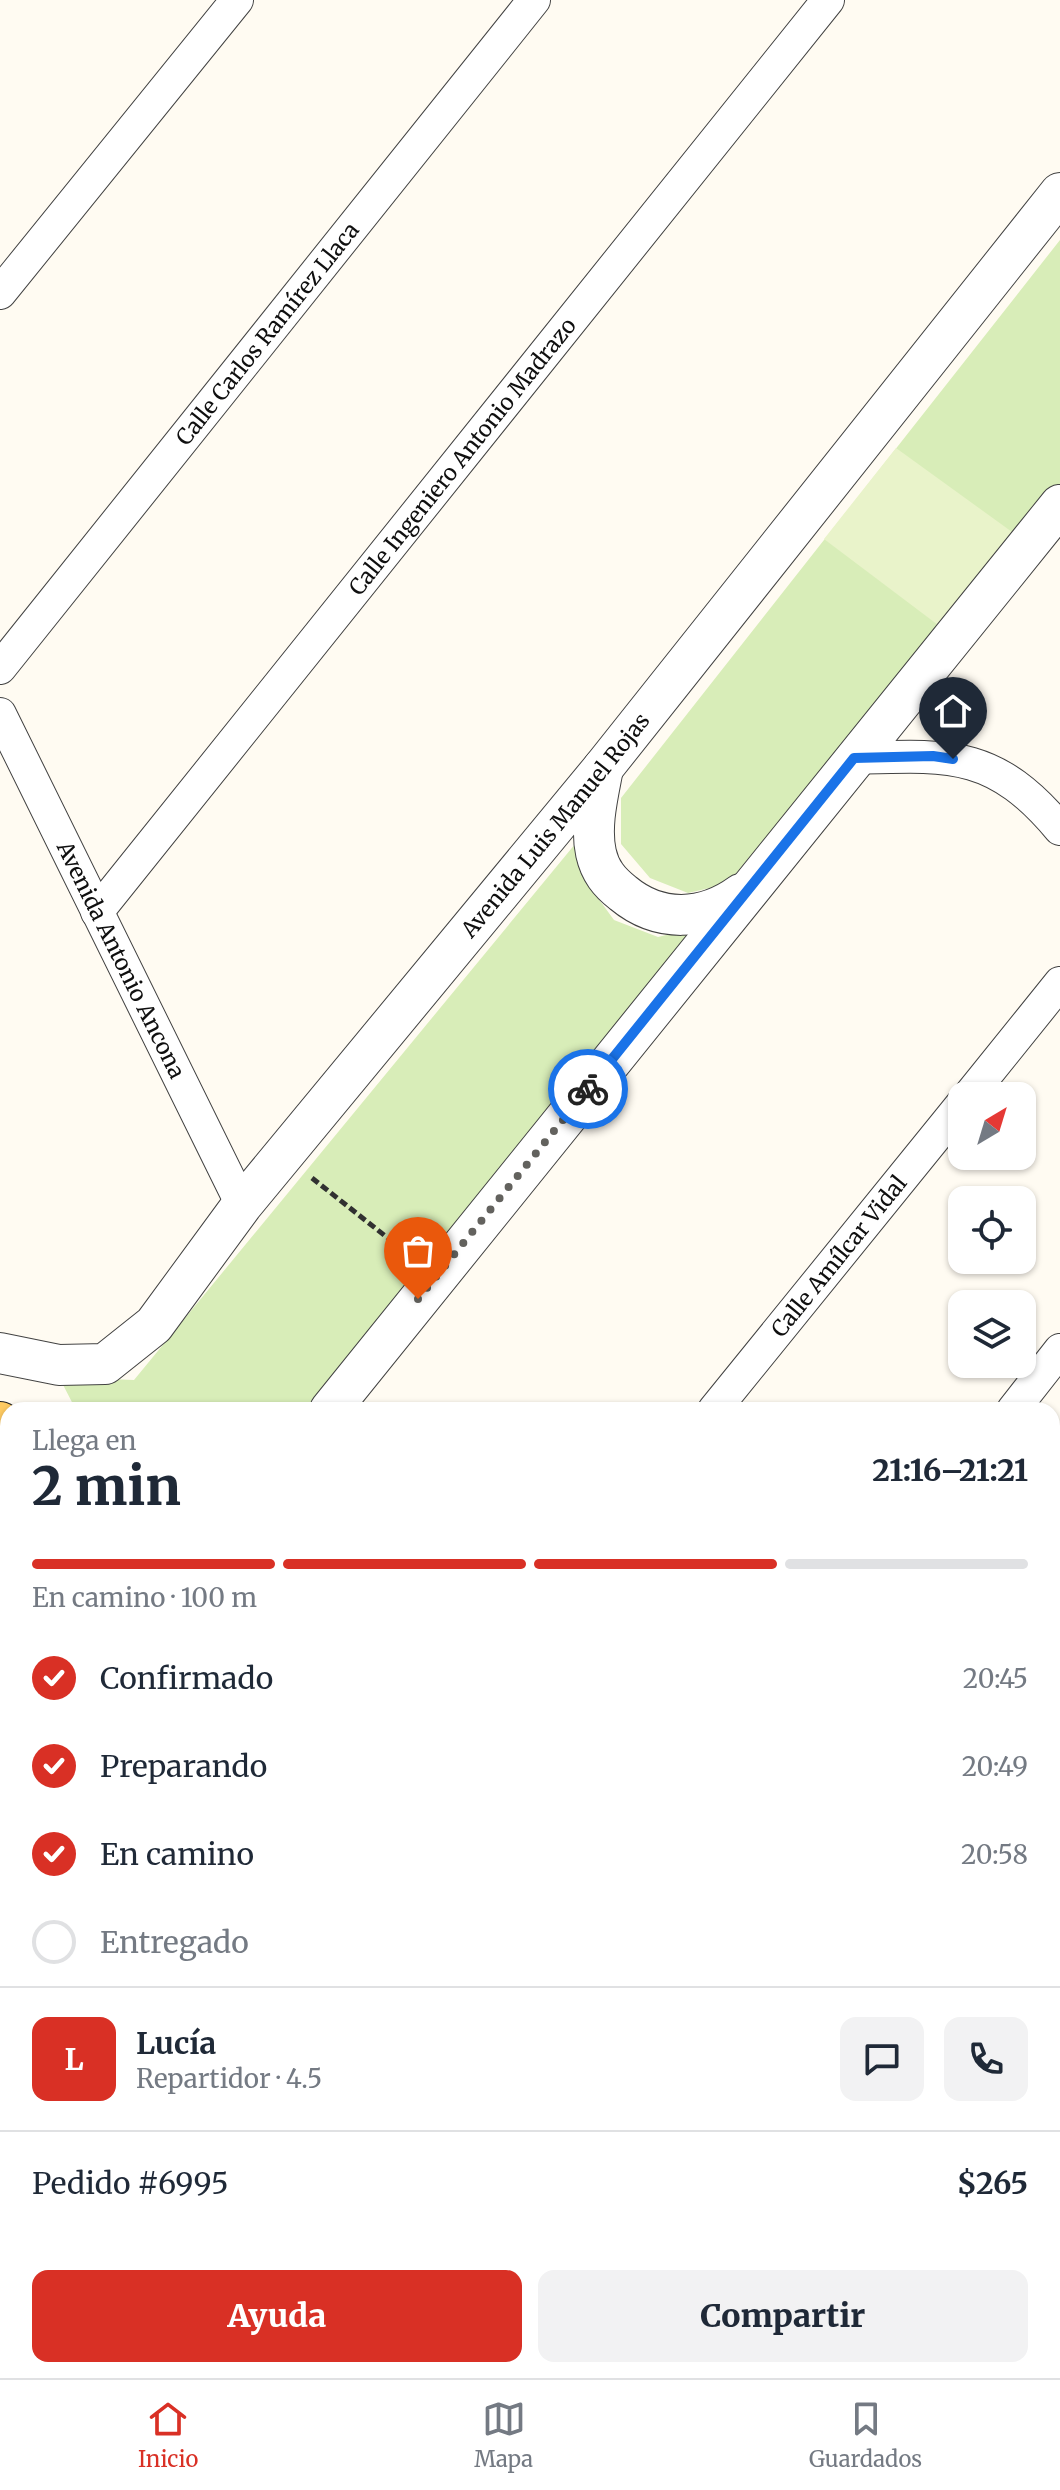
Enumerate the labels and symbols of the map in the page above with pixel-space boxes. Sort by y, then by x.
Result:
street label: Calle Carlos Ramírez Llaca [170,216,365,451]
street label: Calle Ingeniero Antonio Madrazo [343,312,582,601]
pin [919,677,987,759]
street label: Avenida Luis Manuel Rojas [454,707,655,944]
street label: Avenida Antonio Ancona [50,836,191,1083]
courier [548,1049,628,1129]
north arrow [948,1082,1036,1170]
street label: Calle Amílcar Vidal [765,1170,913,1343]
pin [384,1217,452,1299]

